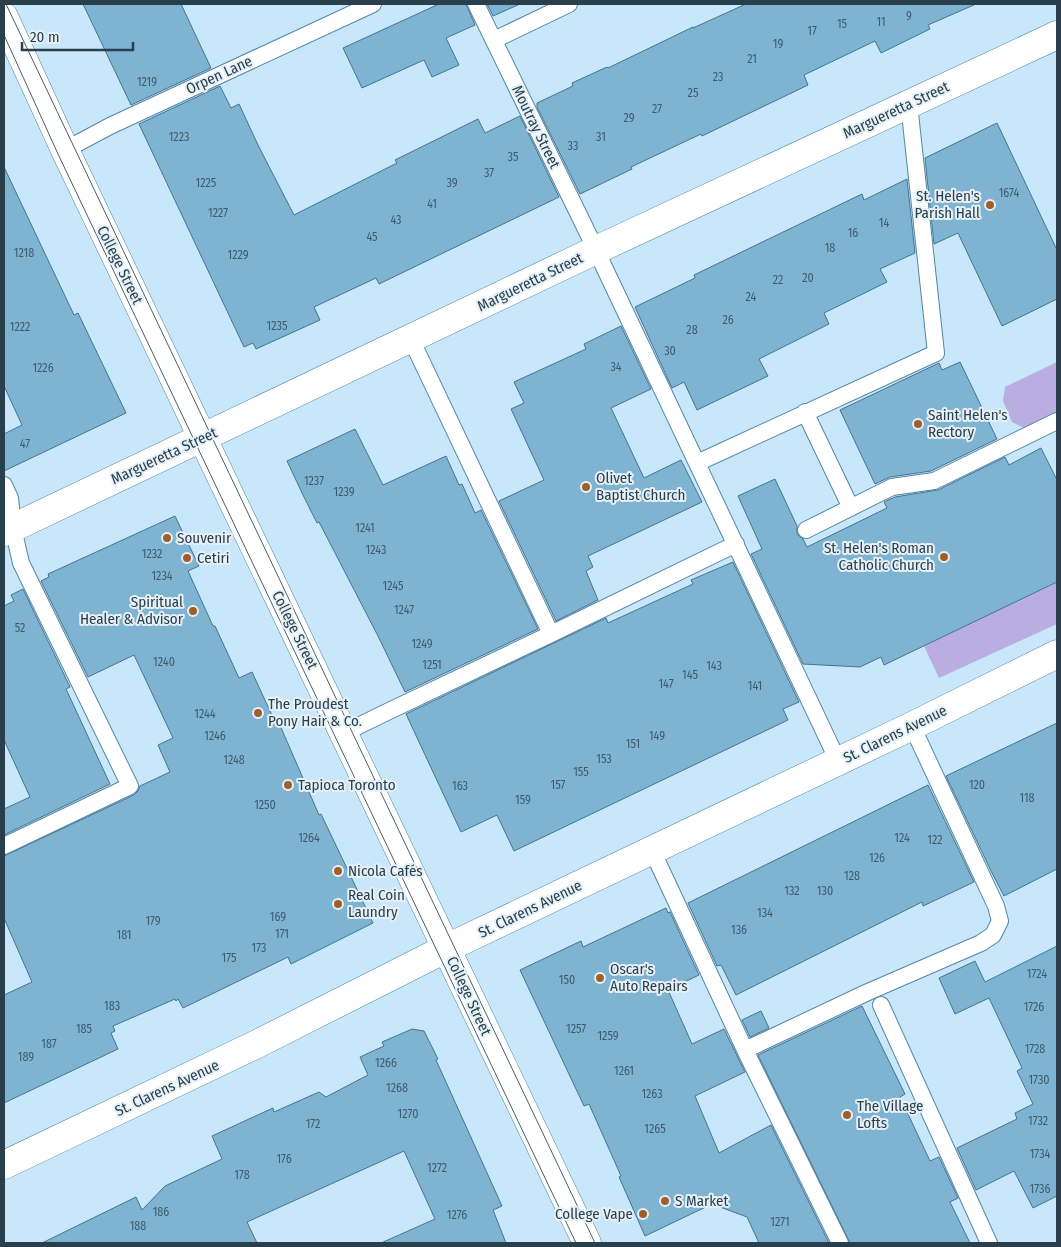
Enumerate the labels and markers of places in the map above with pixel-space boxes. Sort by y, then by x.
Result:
place label: St. Helen's Parish Hall [915,187,980,222]
marker: St. Helen's Parish Hall [984,199,996,211]
place label: Saint Helen's Rectory [928,406,1008,441]
marker: Saint Helen's Rectory [912,418,924,430]
place label: Olivet Baptist Church [596,469,685,504]
marker: Olivet Baptist Church [580,481,592,493]
place label: Souvenir [177,529,232,547]
marker: Souvenir [161,532,173,544]
place label: St. Helen's Roman Catholic Church [824,539,934,574]
place label: Cetiri [197,549,229,567]
marker: St. Helen's Roman Catholic Church [938,551,950,563]
marker: Cetiri [181,552,193,564]
place label: Spiritual Healer & Advisor [80,593,184,628]
marker: Spiritual Healer & Advisor [187,605,199,617]
place label: The Proudest Pony Hair & Co. [268,695,362,730]
marker: The Proudest Pony Hair & Co. [252,707,264,719]
place label: Tapioca Toronto [298,776,396,794]
marker: Tapioca Toronto [282,779,294,791]
place label: Nicola Cafés [348,862,423,880]
marker: Nicola Cafés [332,865,344,877]
place label: Real Coin Laundry [348,886,405,921]
marker: Real Coin Laundry [332,898,344,910]
place label: Oscar's Auto Repairs [610,960,688,995]
marker: Oscar's Auto Repairs [594,972,606,984]
place label: The Village Lofts [857,1097,923,1132]
marker: The Village Lofts [841,1109,853,1121]
place label: S Market [675,1192,728,1210]
marker: S Market [659,1195,671,1207]
place label: College Vape [555,1205,633,1223]
marker: College Vape [637,1208,649,1220]

